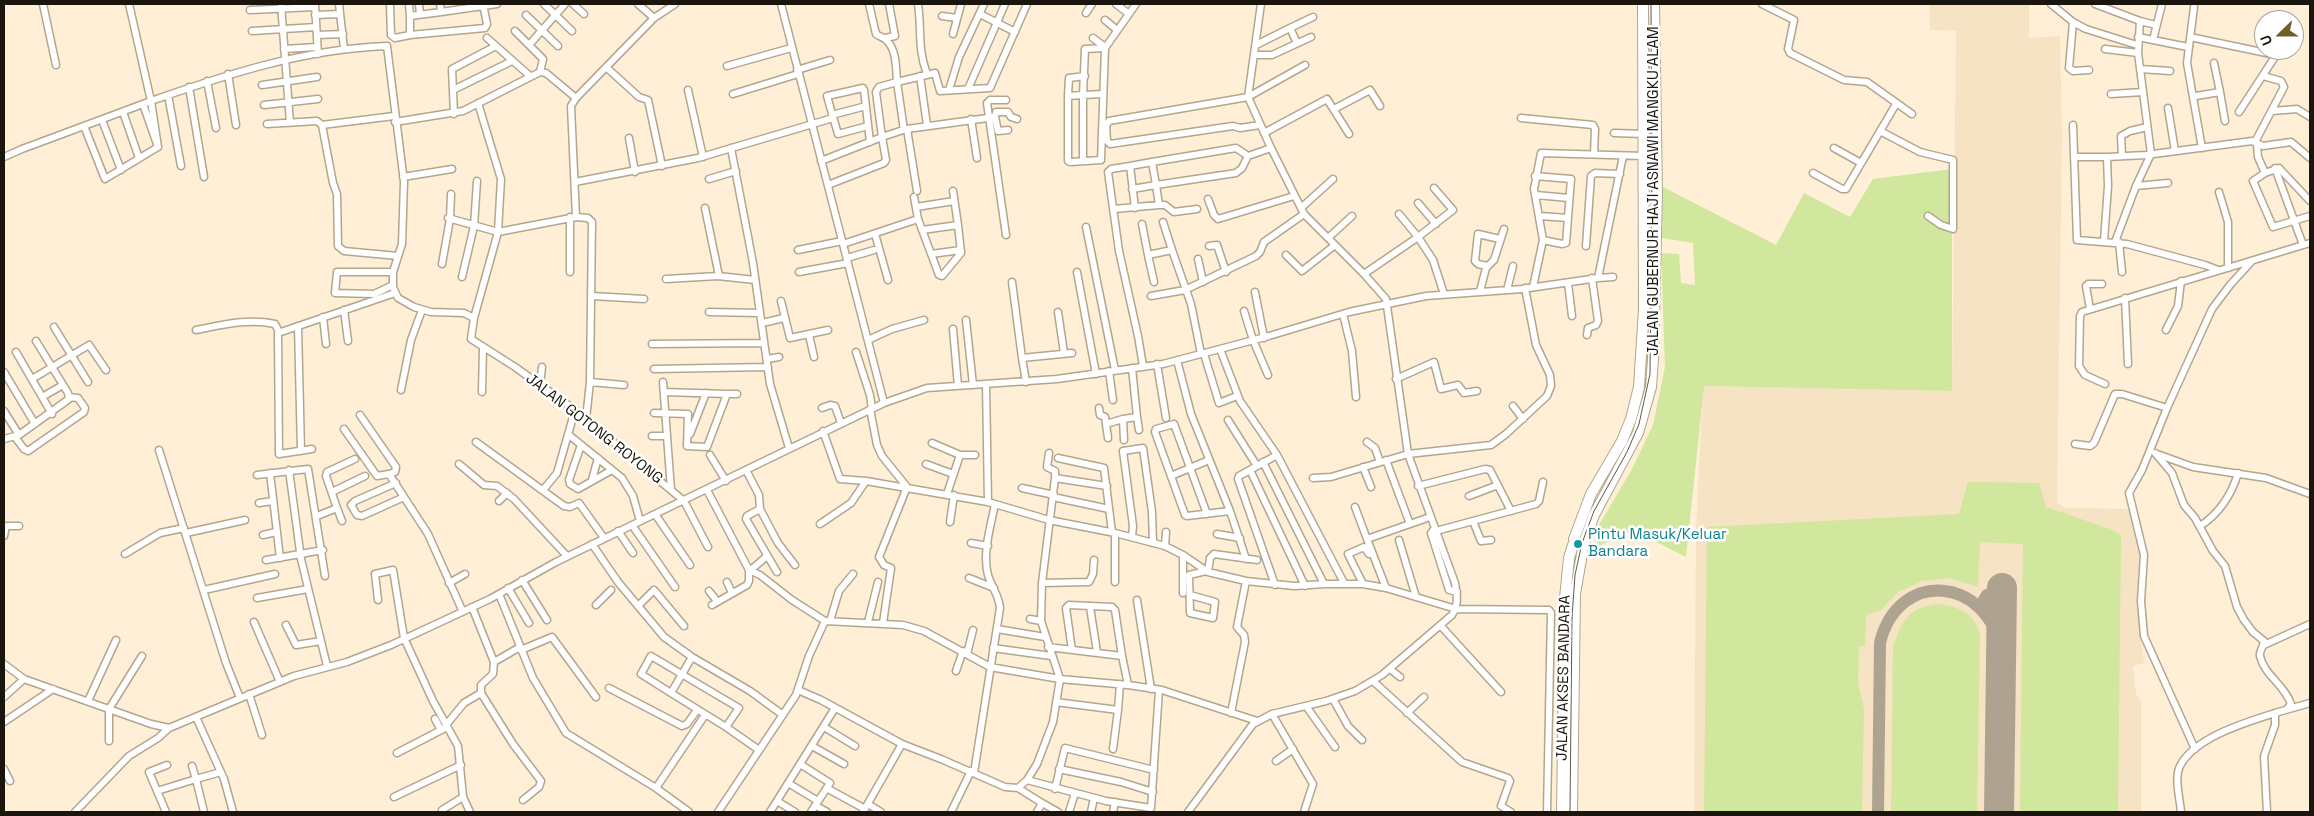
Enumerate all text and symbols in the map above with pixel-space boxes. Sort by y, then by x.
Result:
north arrow [2254,10,2304,60]
street label: JALAN GUBERNUR HAJI ASNAWI MANGKU ALAM [1645,26,1663,356]
text: U [2256,33,2276,48]
street label: JALAN GOTONG ROYONG [522,370,666,488]
place label: Pintu Masuk/Keluar Bandara [1588,526,1727,561]
marker: Pintu Masuk/Keluar Bandara [1572,538,1584,550]
street label: JALAN AKSES BANDARA [1554,595,1574,761]

